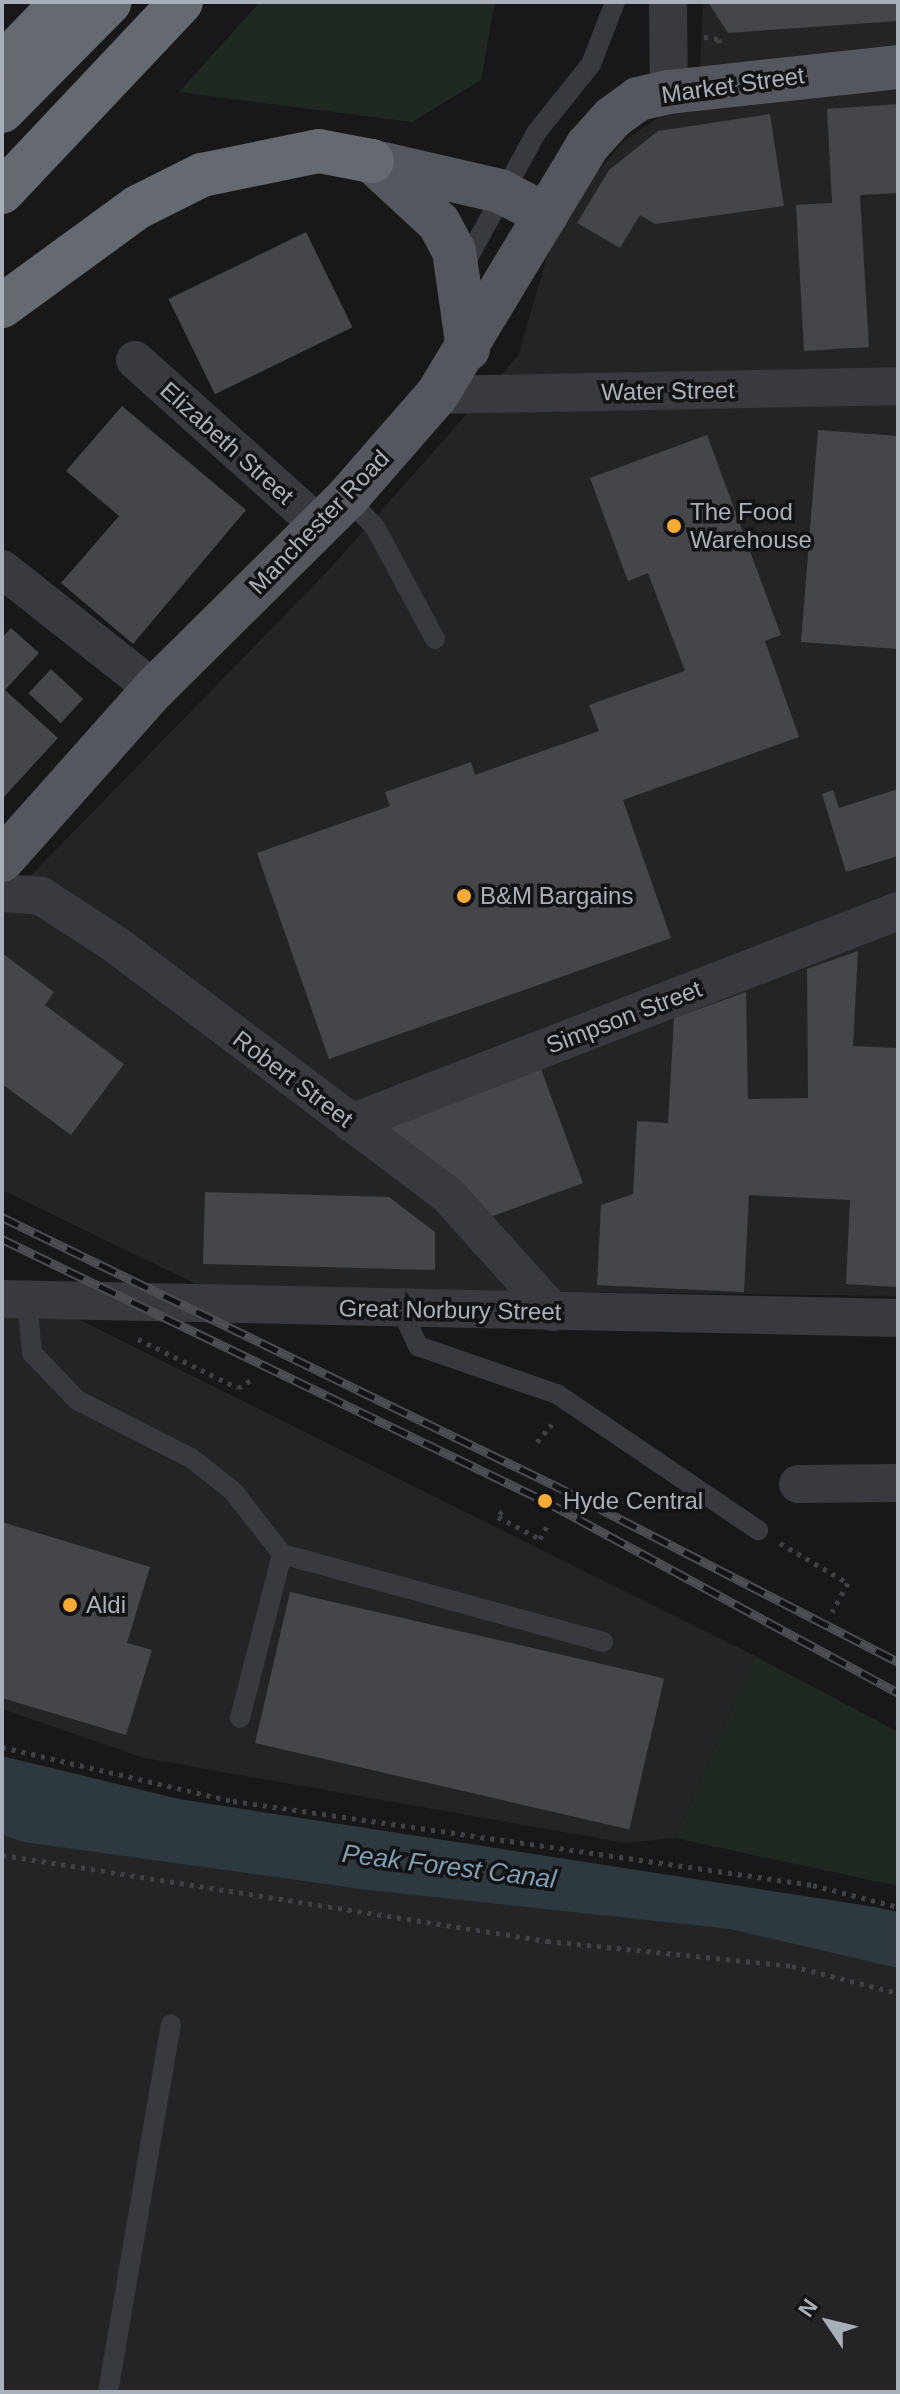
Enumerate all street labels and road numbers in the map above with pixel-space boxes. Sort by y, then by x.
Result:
street label: Market Street [660,61,806,109]
street label: Water Street [601,375,735,407]
street label: Elizabeth Street [154,376,300,510]
street label: Manchester Road [243,444,395,600]
street label: Simpson Street [542,974,706,1060]
street label: Robert Street [227,1025,359,1133]
street label: Great Norbury Street [338,1294,562,1326]

